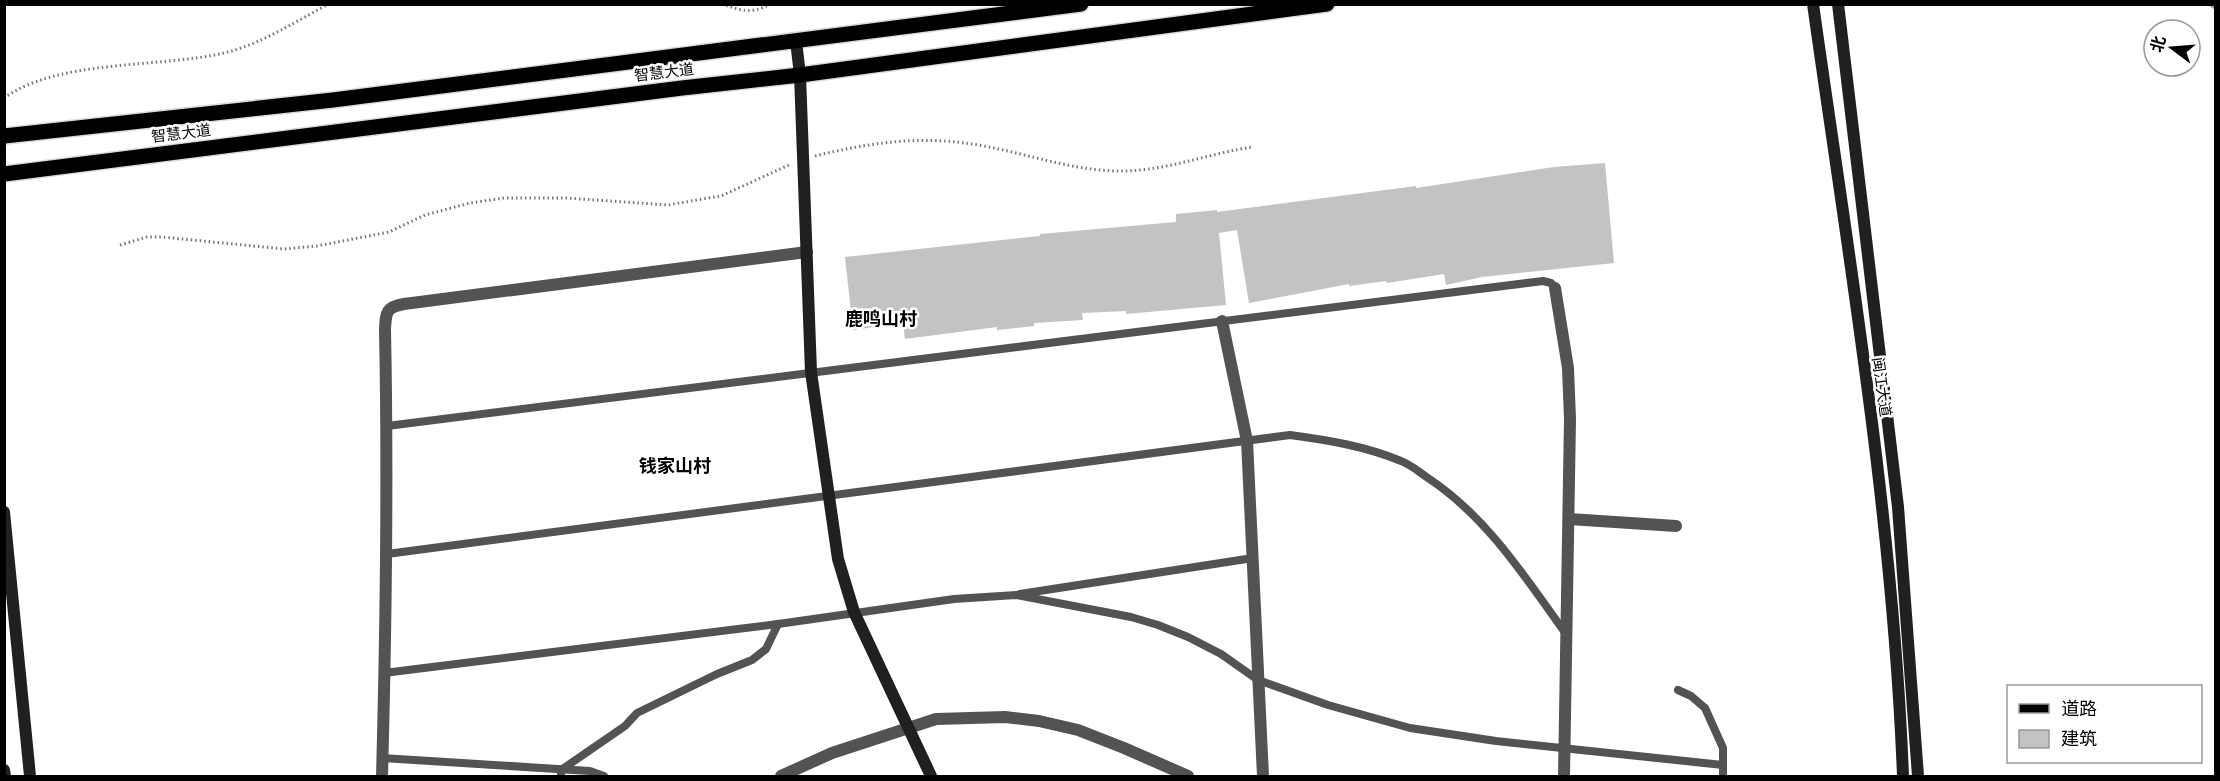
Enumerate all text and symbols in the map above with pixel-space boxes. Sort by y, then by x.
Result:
north arrow [2142,18,2202,78]
text: 北 [2144,33,2171,55]
street label: 智慧大道 [633,57,695,87]
street label: 智慧大道 [150,118,212,148]
district label: 鹿鸣山村 [845,305,917,332]
street label: 闽江大道 [1866,356,1898,418]
district label: 钱家山村 [639,452,711,479]
legend [2007,685,2202,763]
text: 道路 [2061,695,2097,722]
text: 建筑 [2061,725,2097,752]

